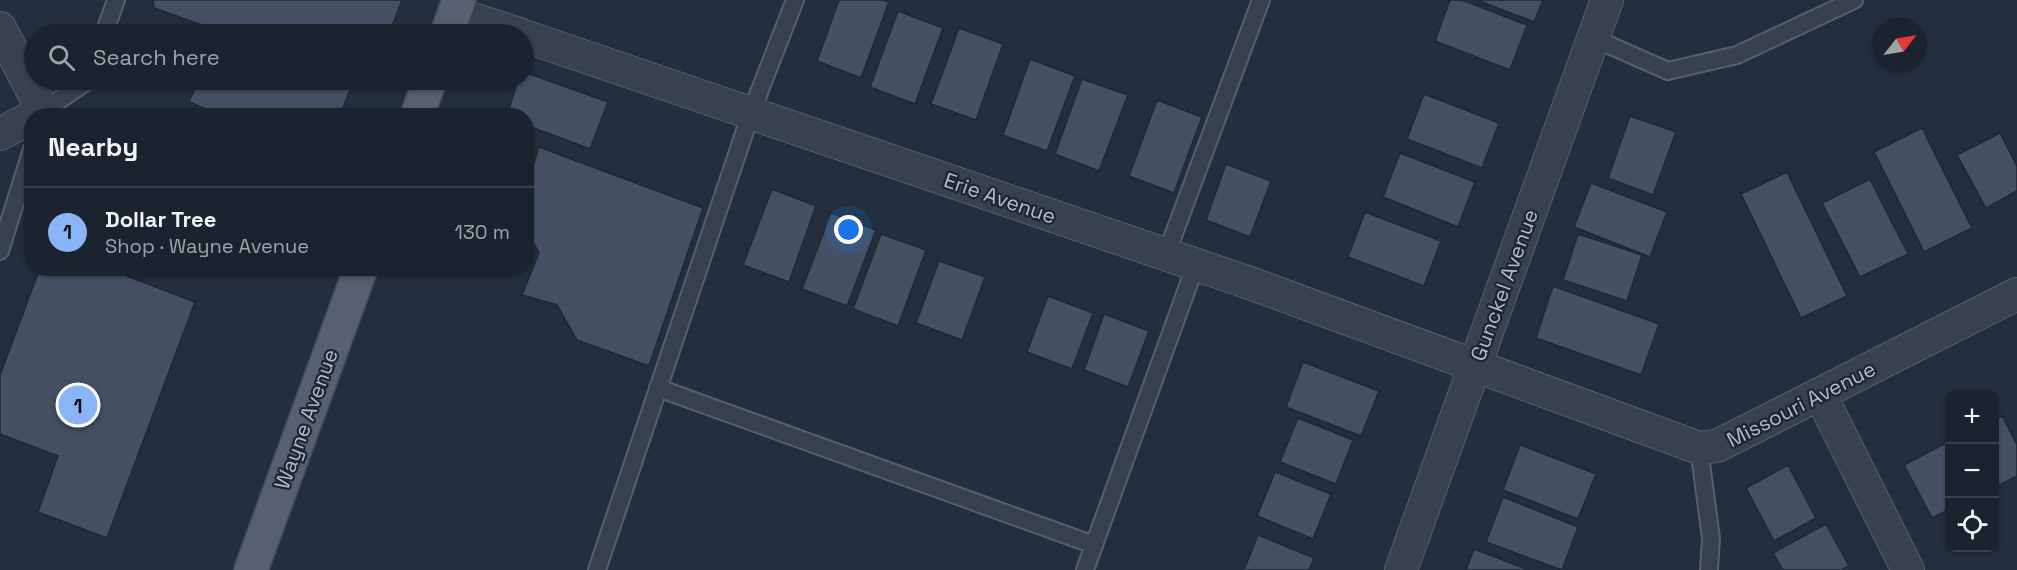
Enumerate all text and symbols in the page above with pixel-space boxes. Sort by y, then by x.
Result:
north arrow [1873,18,1927,72]
search box [24,24,534,90]
icon: search [45,41,78,74]
text: Search here [93,43,220,71]
text: Nearby [48,130,138,164]
street label: Erie Avenue [940,166,1060,230]
text: Dollar Tree [105,205,216,233]
street label: Gunckel Avenue [1464,205,1544,365]
your location [834,215,863,244]
text: 1 [63,219,72,245]
text: 130 m [454,219,510,245]
text: Shop · Wayne Avenue [105,233,309,259]
street label: Wayne Avenue [268,345,344,493]
street label: Missouri Avenue [1722,355,1880,453]
pin: 1 [58,382,98,428]
map controls [1945,390,1999,552]
button: + [1945,390,1999,444]
button: − [1945,444,1999,498]
button: locate [1945,498,1999,552]

